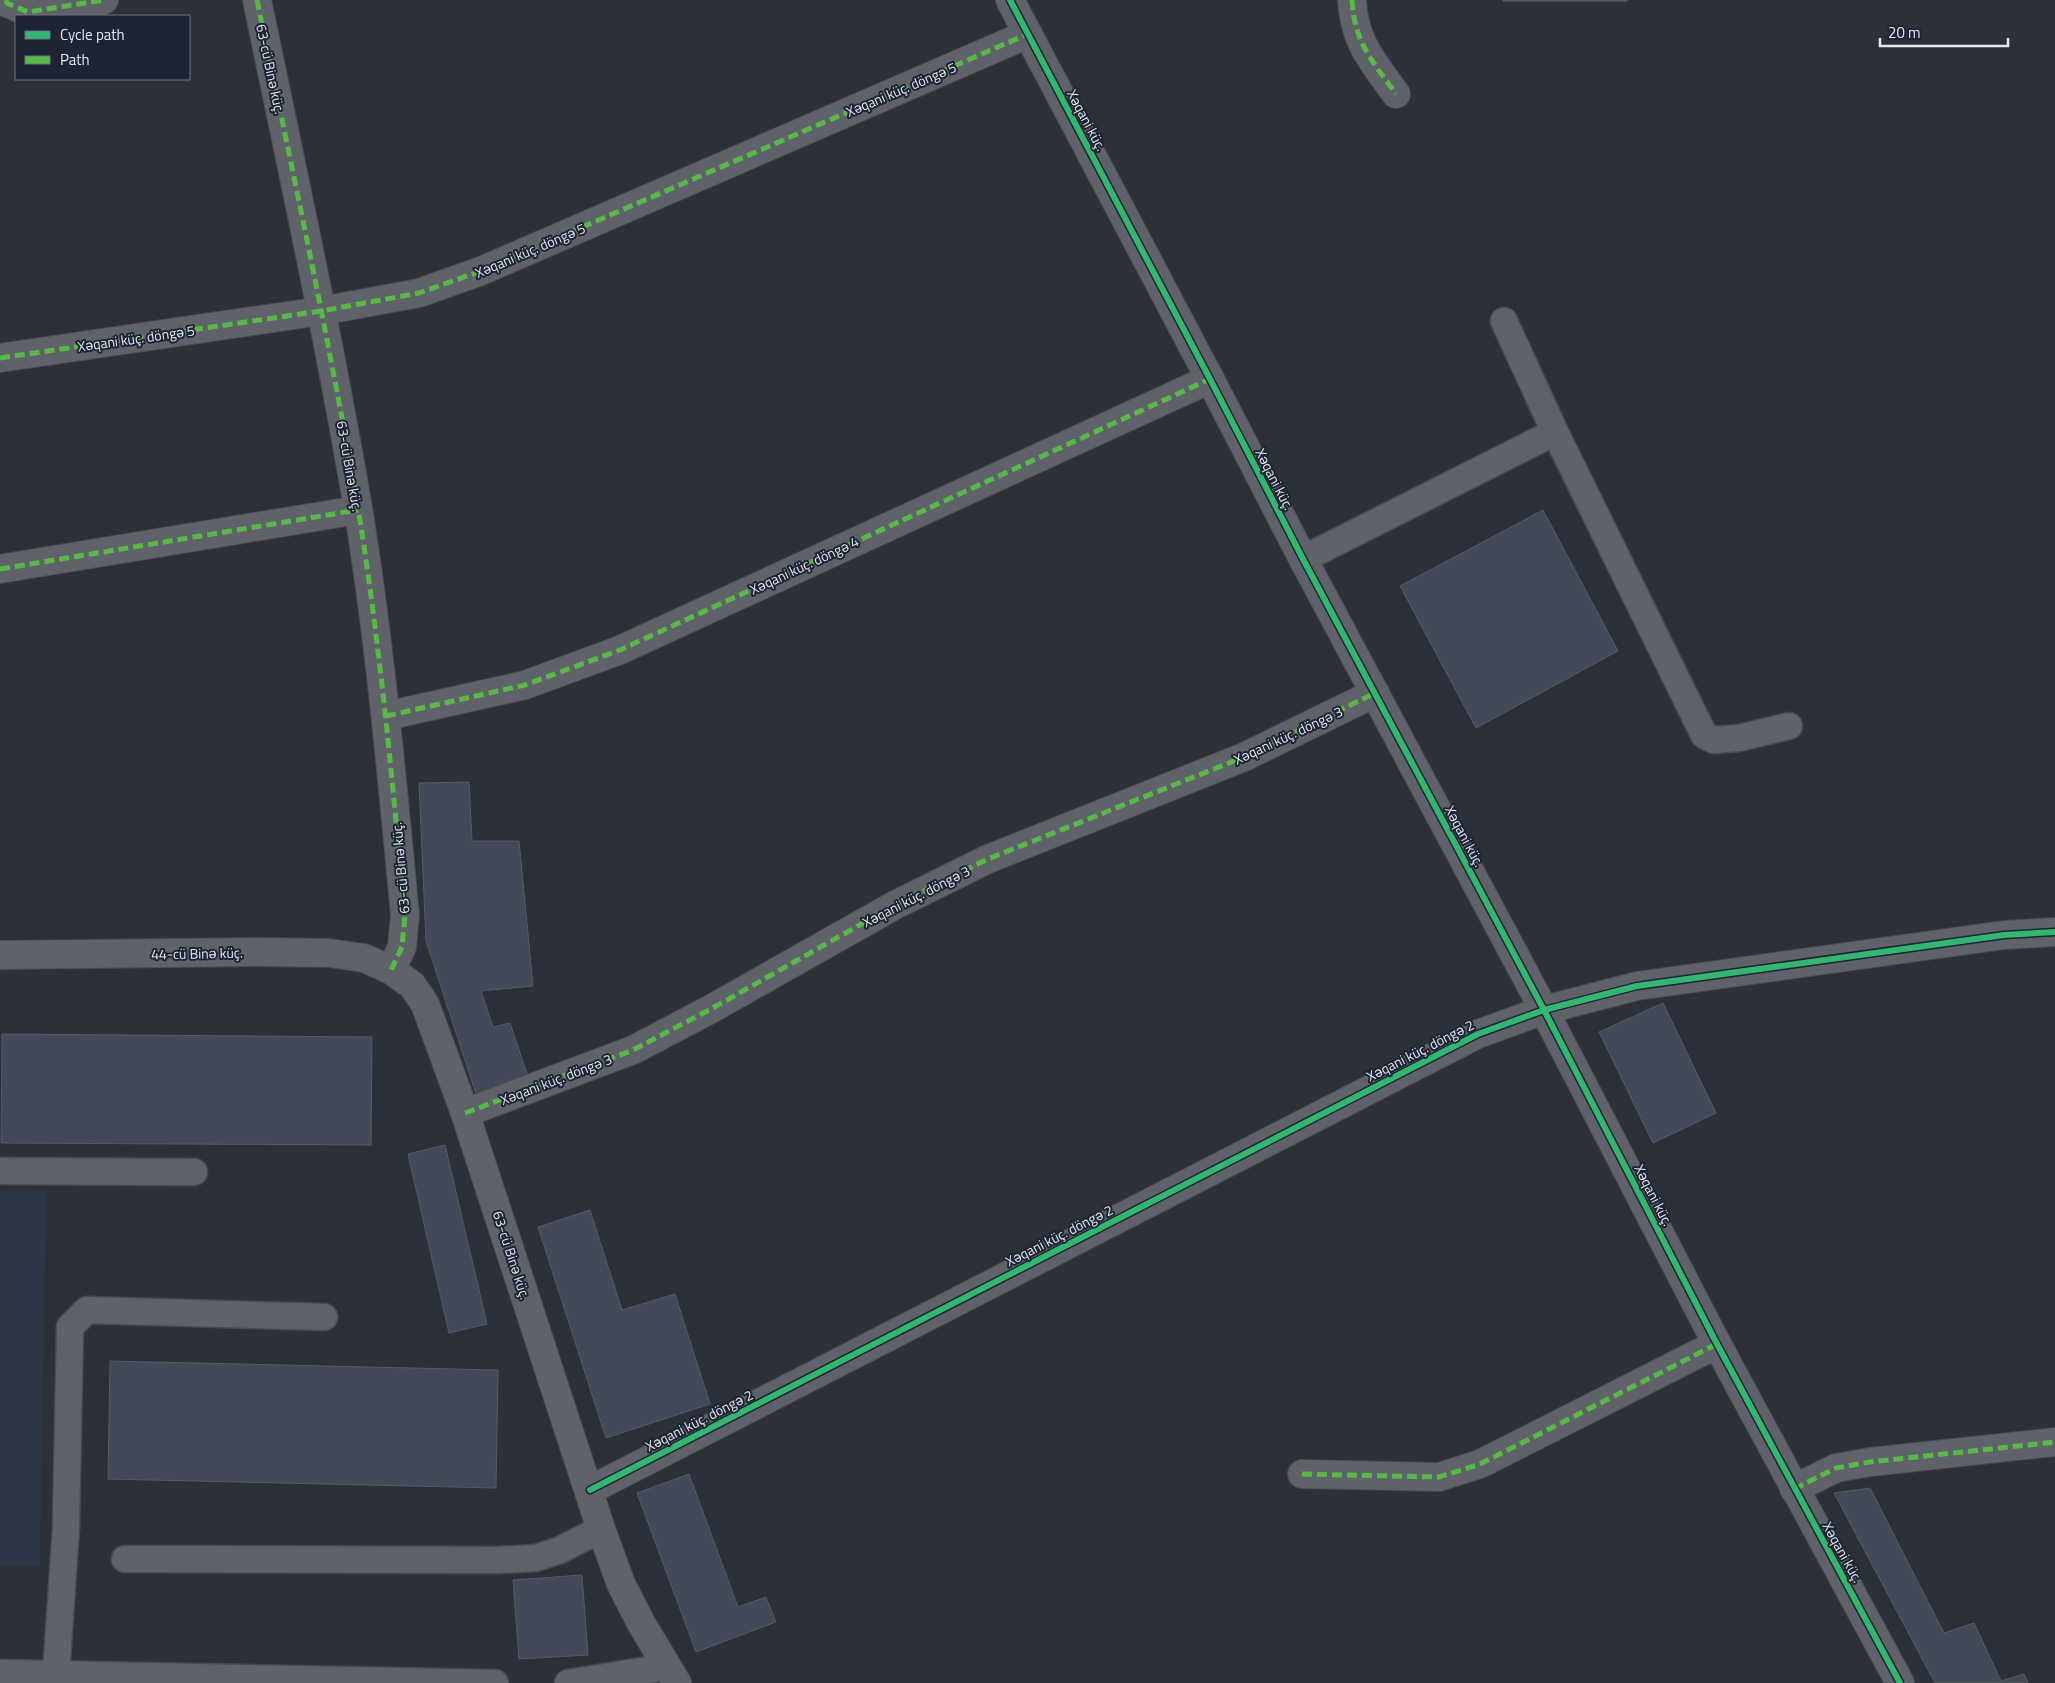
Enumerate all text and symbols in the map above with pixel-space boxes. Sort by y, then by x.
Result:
legend [15,15,190,80]
scale bar [1880,15,2008,47]
text: 20 m [1888,21,1921,44]
street label: 63-cü Binə küç. [251,22,291,116]
text: Cycle path [60,23,125,46]
text: Path [60,48,90,71]
street label: Xəqani küç. döngə 5 [842,56,960,122]
street label: Xəqani küç. [1062,86,1112,154]
street label: Xəqani küç. döngə 5 [471,217,589,283]
street label: Xəqani küç. döngə 5 [76,319,196,357]
street label: 63-cü Binə küç. [332,419,368,513]
street label: Xəqani küç. [1250,444,1300,514]
street label: Xəqani küç. döngə 4 [746,530,862,599]
street label: Xəqani küç. döngə 3 [1230,701,1346,769]
street label: Xəqani küç. [1440,802,1490,870]
street label: 63-cü Binə küç. [386,821,414,915]
street label: Xəqani küç. döngə 3 [859,860,973,932]
street label: 44-cü Binə küç. [151,942,243,964]
street label: Xəqani küç. döngə 2 [1363,1014,1477,1086]
street label: Xəqani küç. döngə 3 [497,1048,615,1110]
street label: Xəqani küç. [1629,1160,1679,1230]
street label: Xəqani küç. döngə 2 [1002,1199,1116,1271]
street label: 63-cü Binə küç. [488,1208,536,1302]
street label: Xəqani küç. döngə 2 [642,1384,756,1456]
street label: Xəqani küç. [1818,1518,1868,1586]

